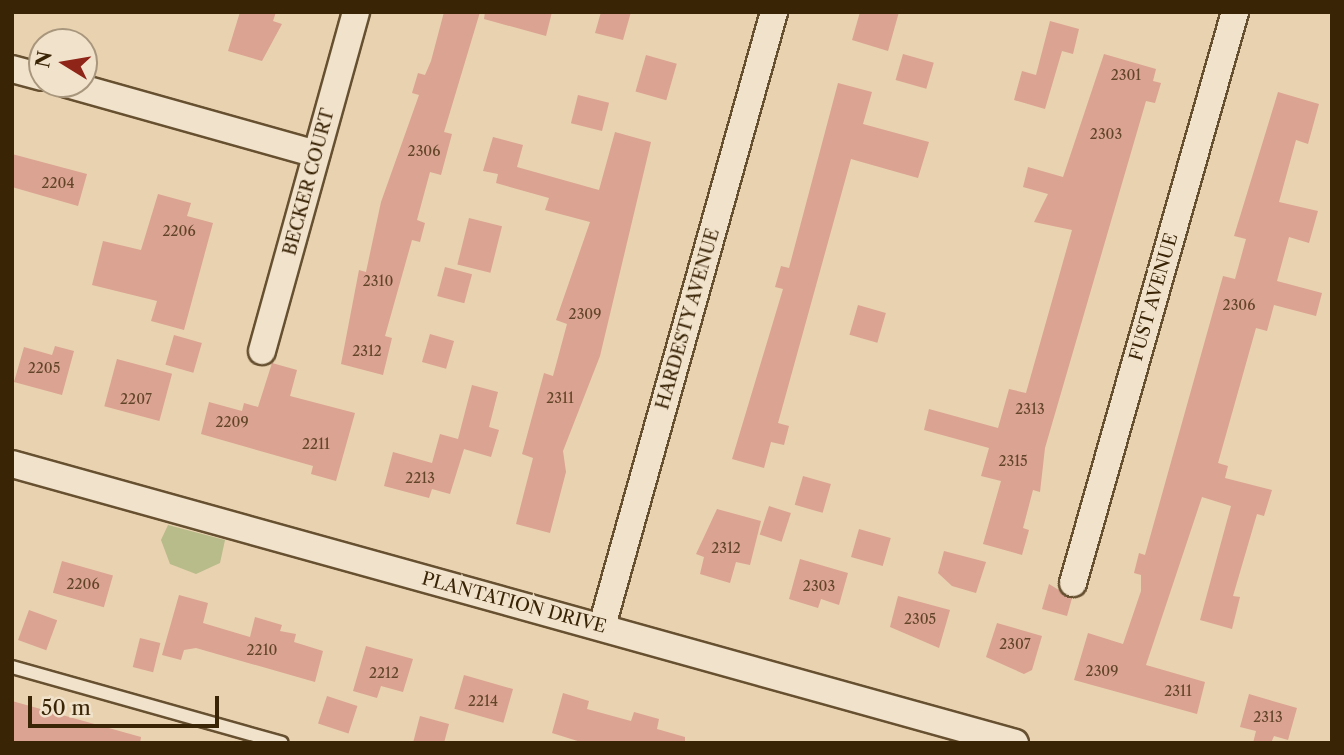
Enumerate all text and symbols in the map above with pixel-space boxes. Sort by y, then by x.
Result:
north arrow [28,28,98,98]
text: N [31,49,57,70]
house number: 2301 [1111,67,1141,83]
street label: BECKER COURT [279,106,339,258]
house number: 2303 [1090,126,1122,142]
house number: 2306 [408,143,440,159]
house number: 2204 [41,175,75,191]
house number: 2206 [162,223,196,239]
street label: HARDESTY AVENUE [652,225,724,413]
street label: FUST AVENUE [1125,230,1183,364]
house number: 2310 [363,273,393,289]
house number: 2306 [1223,297,1255,313]
house number: 2309 [569,306,601,322]
house number: 2312 [352,343,382,359]
house number: 2205 [28,360,60,376]
house number: 2311 [546,390,574,406]
house number: 2207 [120,391,152,407]
house number: 2313 [1015,401,1045,417]
house number: 2209 [215,414,249,430]
house number: 2211 [302,436,330,452]
house number: 2315 [998,453,1028,469]
house number: 2213 [405,470,435,486]
house number: 2312 [711,540,741,556]
street label: PLANTATION DRIVE [419,568,609,638]
house number: 2206 [66,576,100,592]
house number: 2303 [803,578,835,594]
house number: 2305 [904,611,936,627]
house number: 2307 [999,636,1031,652]
house number: 2210 [247,642,277,658]
house number: 2309 [1086,663,1118,679]
house number: 2212 [369,665,399,681]
scale bar [32,682,222,726]
house number: 2311 [1164,683,1192,699]
house number: 2214 [468,693,498,709]
text: 50 m [41,695,91,720]
house number: 2313 [1253,709,1283,725]

